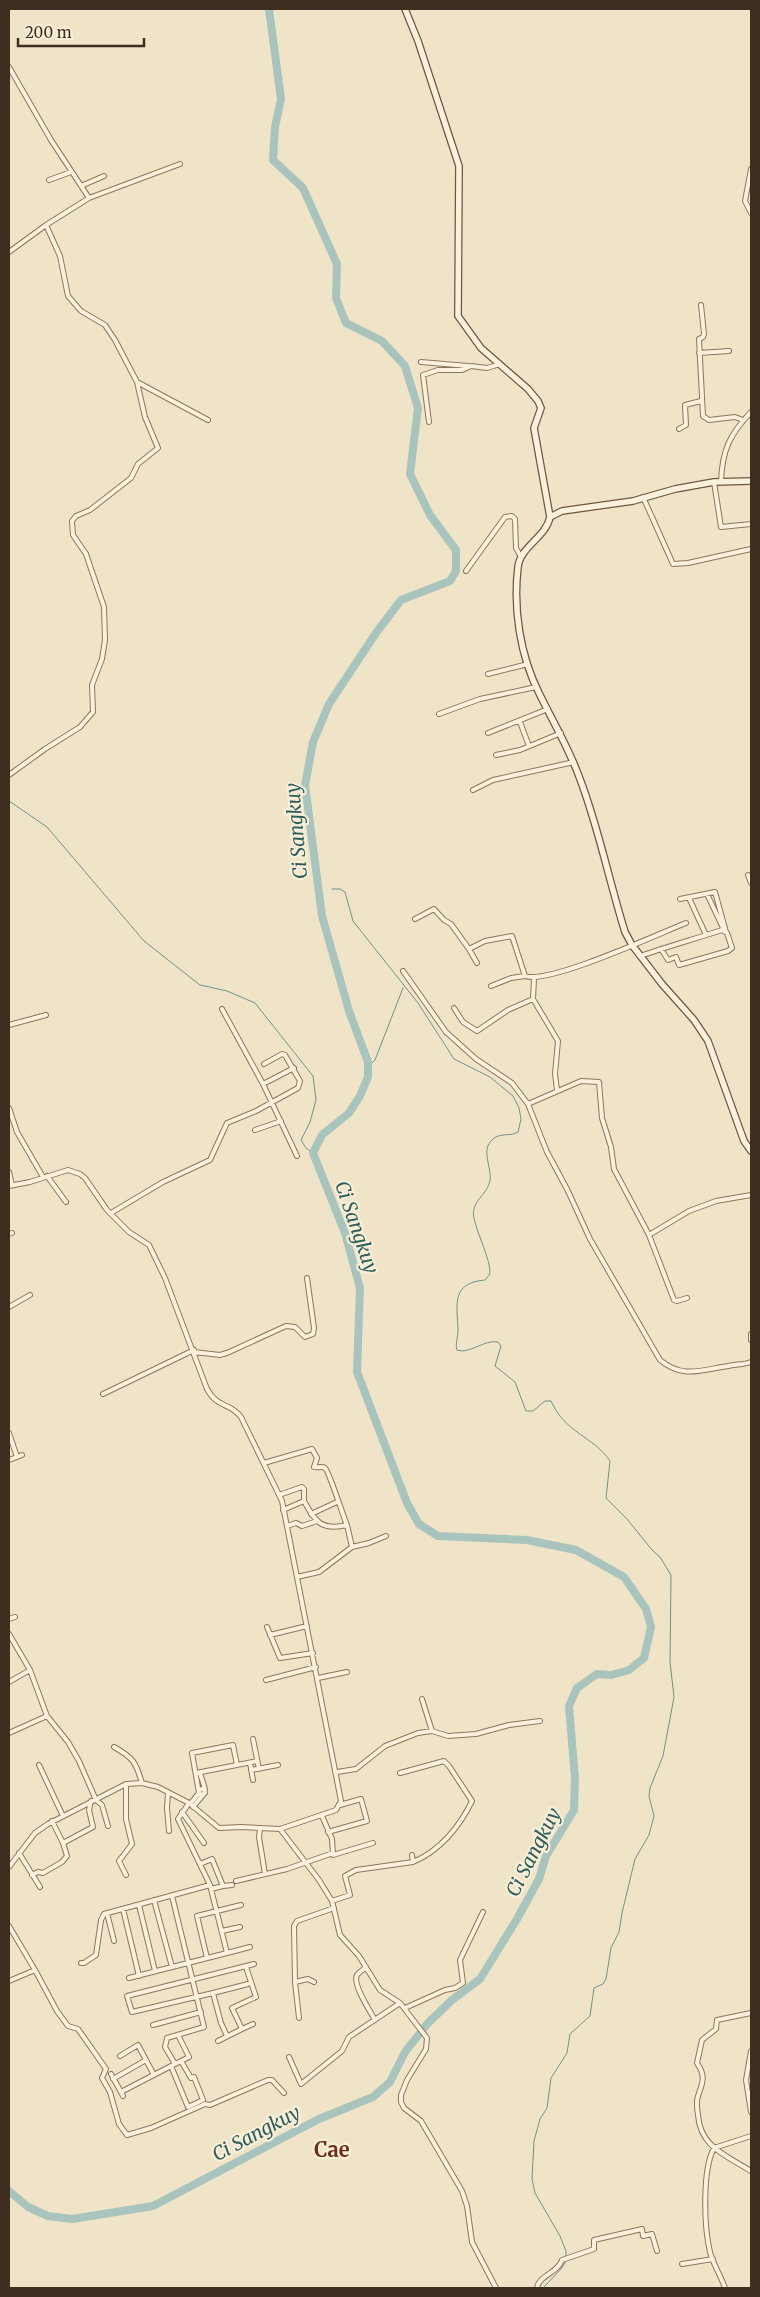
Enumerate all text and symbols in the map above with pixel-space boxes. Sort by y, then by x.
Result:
scale bar [18,15,144,47]
text: 200 m [25,23,72,42]
water label: Ci Sangkuy [280,782,312,880]
water label: Ci Sangkuy [330,1177,384,1277]
water label: Ci Sangkuy [500,1804,566,1900]
water label: Ci Sangkuy [208,2100,304,2166]
district label: Cae [314,2137,350,2162]

